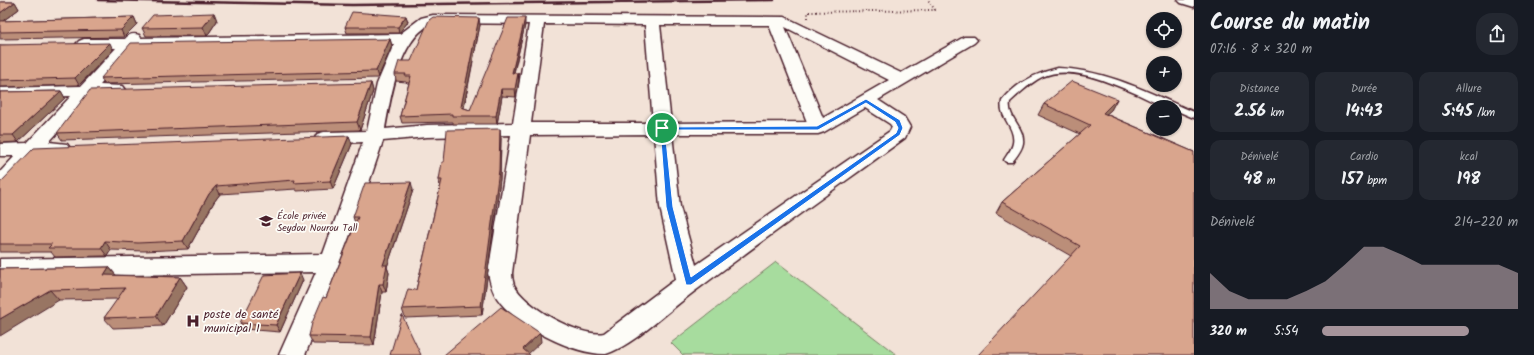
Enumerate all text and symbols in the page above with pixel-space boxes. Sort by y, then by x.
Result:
text: Course du matin [1210,6,1370,41]
map controls [1146,12,1182,136]
button: locate [1146,12,1182,48]
button: share [1476,13,1518,55]
text: 07:16 · 8 × 320 m [1210,39,1312,60]
button: + [1146,56,1182,92]
text: Distance [1240,80,1279,98]
text: Durée [1351,80,1377,98]
text: Allure [1456,80,1482,98]
text: 2.56 [1234,98,1266,125]
text: 14:43 [1345,98,1383,125]
text: 5:45 [1442,98,1473,125]
button: − [1146,100,1182,136]
text: km [1266,104,1284,122]
text: /km [1473,104,1495,122]
pin [645,111,679,145]
icon: arrive [651,117,673,139]
text: Dénivelé [1241,148,1278,166]
text: Cardio [1350,148,1378,166]
text: kcal [1460,148,1478,166]
text: 48 [1243,166,1262,193]
text: 157 [1341,166,1363,193]
text: 198 [1457,166,1481,193]
text: m [1262,172,1276,190]
text: bpm [1363,172,1387,190]
place label: École privée Seydou Nourou Tall [277,208,358,236]
text: Dénivelé [1210,212,1254,233]
text: 214–220 m [1454,212,1518,233]
school or university icon: École privée Seydou Nourou Tall [258,213,274,229]
place label: poste de santé municipal 1 [203,305,279,338]
hospital icon: poste de santé municipal 1 [185,313,201,329]
text: 320 m [1210,321,1247,342]
text: 5:54 [1274,321,1298,342]

